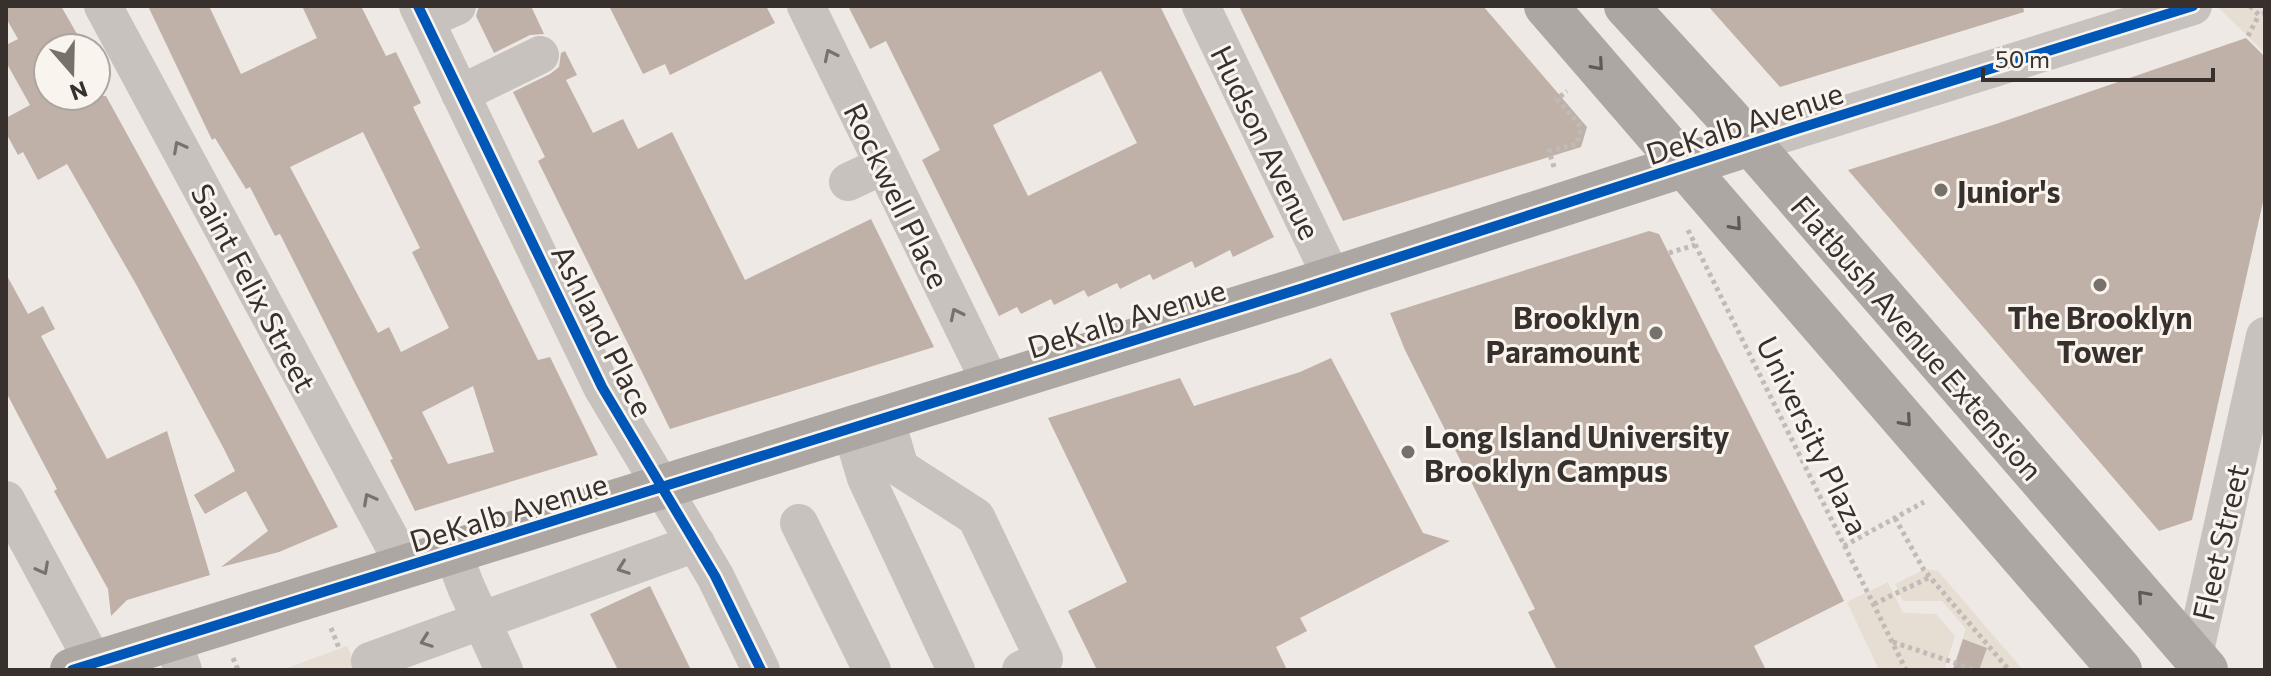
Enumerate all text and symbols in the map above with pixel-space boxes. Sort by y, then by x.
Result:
north arrow [32,32,112,112]
scale bar [1983,32,2213,82]
street label: Hudson Avenue [1204,39,1330,245]
text: 50 m [1995,44,2050,73]
one-way arrow [824,48,840,63]
one-way arrow [1588,55,1603,70]
street label: DeKalb Avenue [1641,73,1847,171]
text: N [67,76,91,107]
street label: Rockwell Place [837,96,959,294]
one-way arrow [173,141,189,156]
place label: Junior's [1957,172,2060,209]
street label: Saint Felix Street [185,177,325,397]
marker: Junior's [1932,181,1950,199]
street label: Flatbush Avenue Extension [1784,187,2052,487]
one-way arrow [1726,215,1741,230]
street label: Ashland Place [545,238,663,422]
street label: DeKalb Avenue [1023,269,1229,365]
marker: The Brooklyn Tower [2091,276,2109,294]
place label: Brooklyn Paramount [1486,298,1640,369]
place label: The Brooklyn Tower [2007,298,2193,369]
one-way arrow [950,307,966,322]
marker: Brooklyn Paramount [1647,324,1665,342]
street label: University Plaza [1750,330,1878,540]
one-way arrow [1896,412,1911,427]
place label: Long Island University Brooklyn Campus [1424,417,1730,488]
marker: Long Island University Brooklyn Campus [1399,443,1417,461]
street label: Fleet Street [2183,460,2255,624]
street label: DeKalb Avenue [405,463,611,559]
one-way arrow [364,493,379,507]
one-way arrow [617,558,631,575]
one-way arrow [34,560,49,575]
one-way arrow [2138,591,2153,606]
one-way arrow [419,631,433,648]

